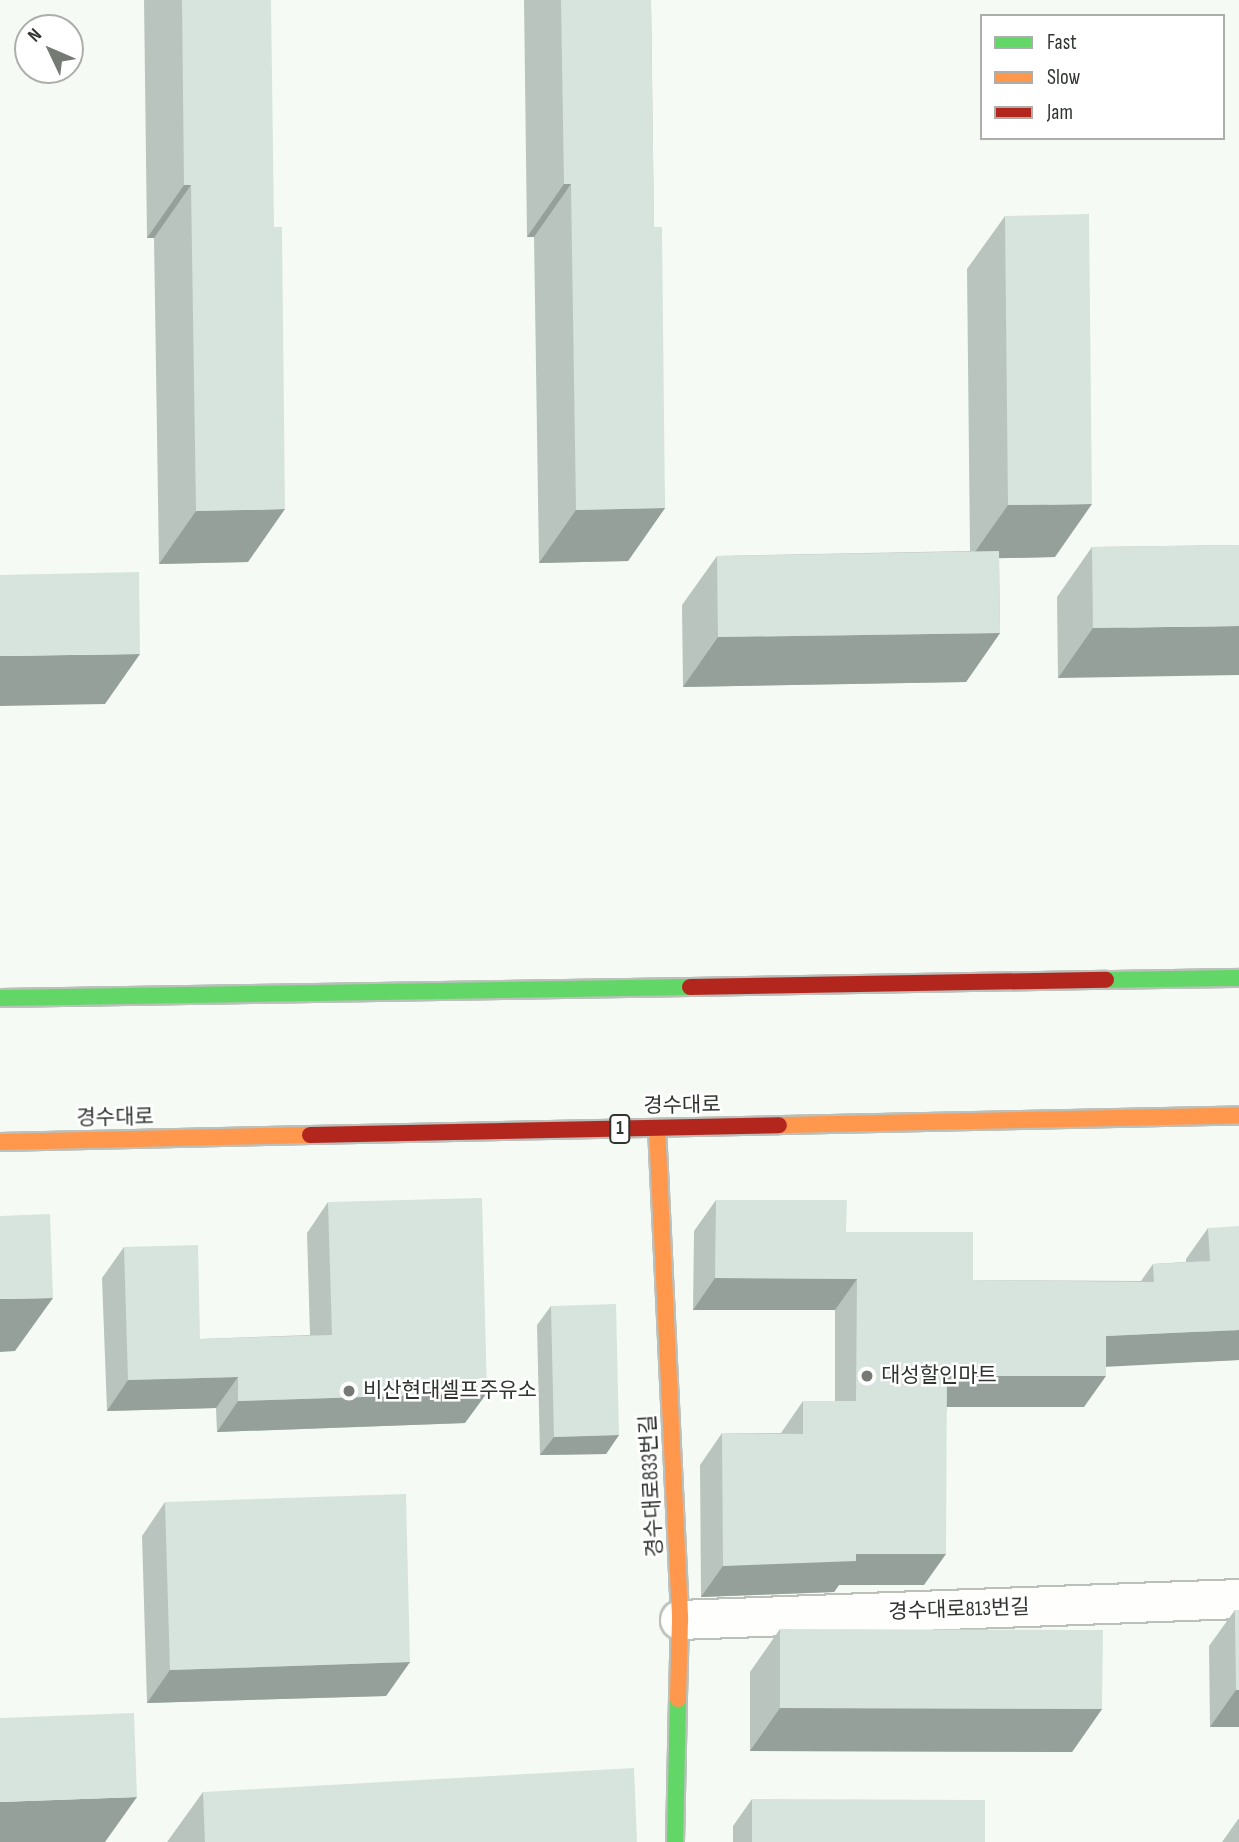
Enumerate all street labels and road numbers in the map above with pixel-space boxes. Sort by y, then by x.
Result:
street label: 경수대로 [643,1093,721,1119]
street label: 경수대로 [76,1105,154,1131]
road number: 1 [608,1114,632,1144]
street label: 경수대로833번길 [636,1414,668,1558]
street label: 경수대로813번길 [888,1595,1030,1625]

